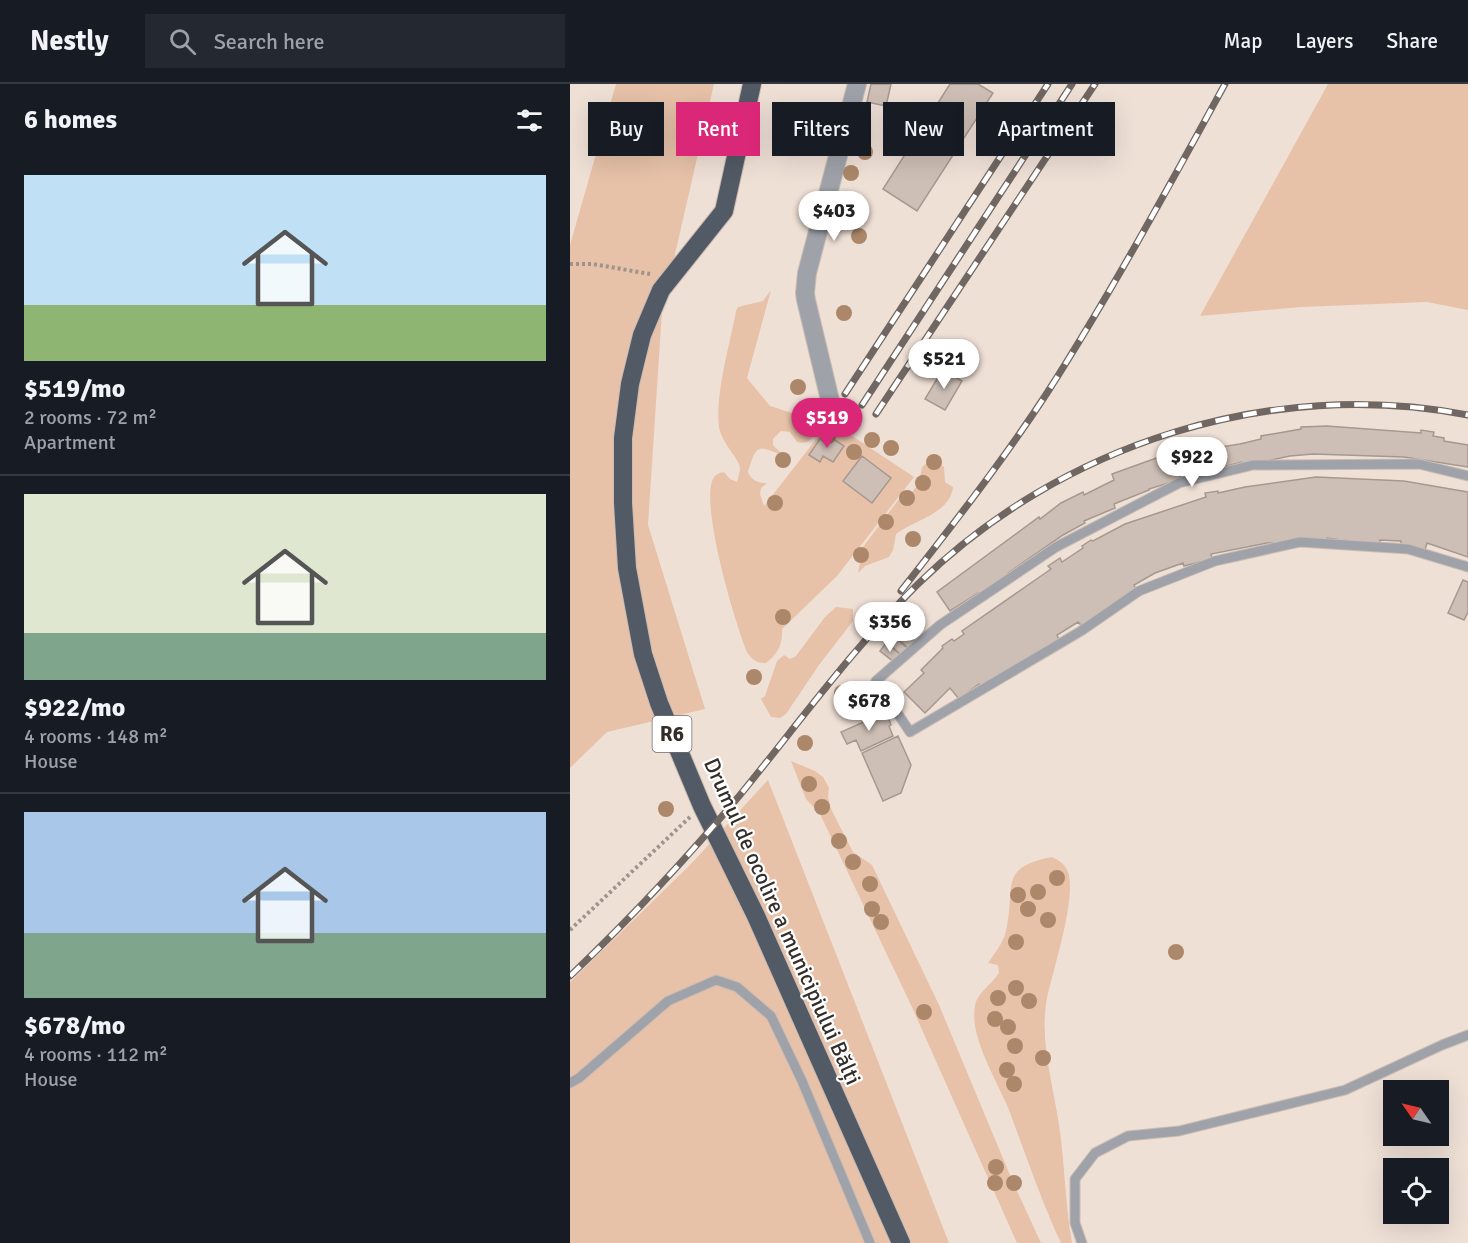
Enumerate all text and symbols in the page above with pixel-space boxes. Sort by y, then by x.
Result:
search box [145,14,565,68]
text: Nestly [30,24,109,58]
icon: search [166,25,199,58]
text: Search here [214,28,325,55]
text: Map [1224,28,1262,54]
text: Layers [1295,28,1353,54]
text: Share [1386,28,1438,54]
chip: Buy [588,102,664,156]
chip: Rent [676,102,760,156]
chip: Filters [772,102,871,156]
chip: New [883,102,964,156]
chip: Apartment [976,102,1115,156]
text: 6 homes [24,104,117,136]
icon: filters [513,104,546,137]
pin: $403 [798,191,870,242]
text: $403 [812,198,856,223]
icon: home [231,214,339,322]
pin: $521 [908,339,980,390]
text: $521 [922,346,966,371]
text: $519/mo [24,373,125,405]
pin: $519 [791,398,863,449]
text: 2 rooms · 72 m² [24,405,157,430]
text: $519 [805,405,849,430]
text: Apartment [24,430,116,455]
pin: $922 [1156,437,1228,488]
text: $922 [1170,444,1214,469]
icon: home [231,533,339,641]
pin: $356 [854,602,926,653]
text: $356 [868,609,912,634]
pin: $678 [833,681,905,732]
text: $678 [847,688,891,713]
text: $922/mo [24,692,125,724]
road number: R6 [652,716,692,752]
text: 4 rooms · 148 m² [24,724,168,749]
text: House [24,749,78,774]
street label: Drumul de ocolire a municipiului Bălți [698,754,867,1089]
icon: home [231,851,339,959]
text: $678/mo [24,1010,125,1042]
text: 4 rooms · 112 m² [24,1042,168,1067]
text: House [24,1067,78,1092]
north arrow [1383,1080,1449,1146]
map controls [1383,1080,1449,1224]
button: locate [1383,1158,1449,1224]

